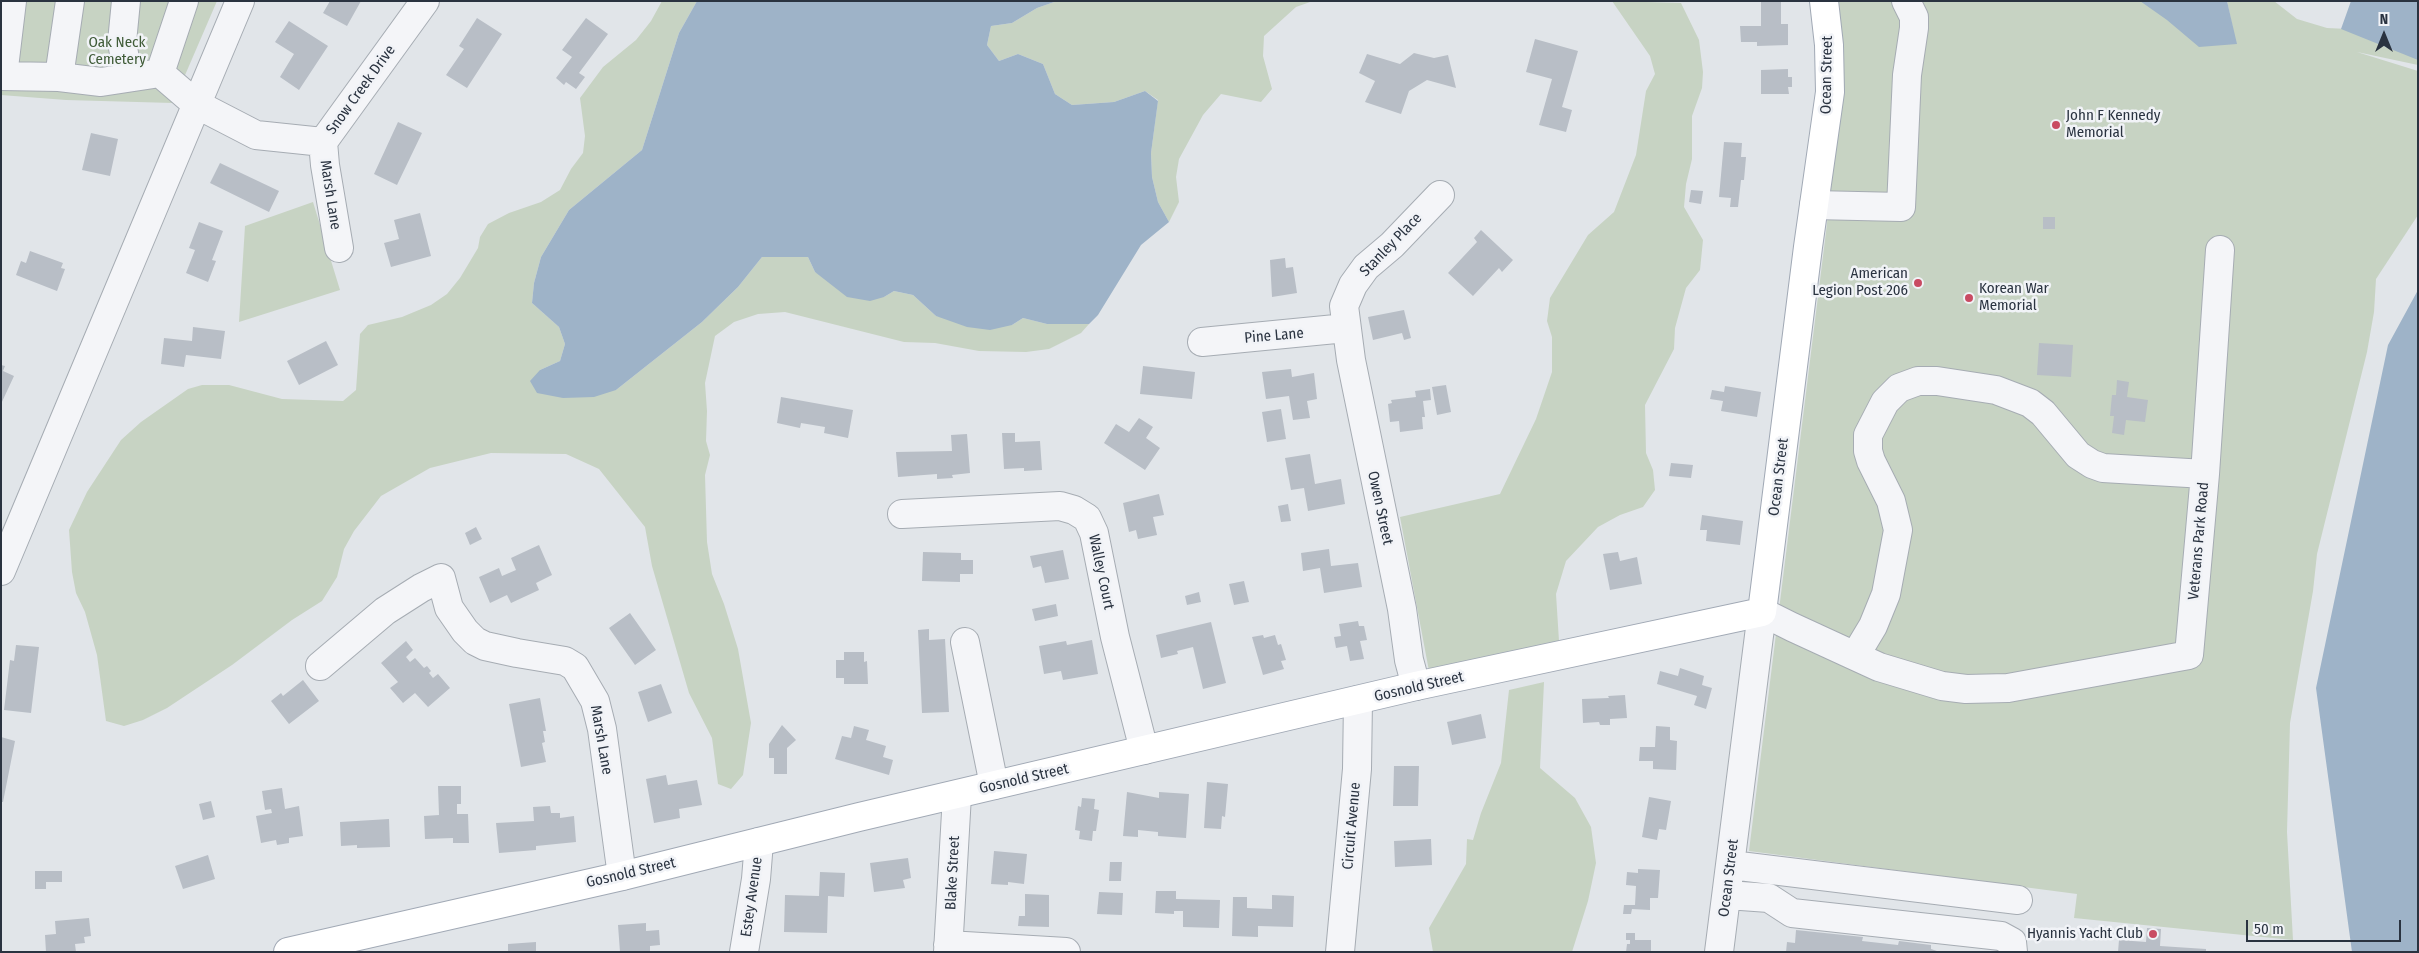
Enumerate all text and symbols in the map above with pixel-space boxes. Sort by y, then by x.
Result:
north arrow [2359,10,2409,60]
text: N [2380,11,2388,28]
park label: Oak Neck Cemetery [88,34,146,69]
street label: Ocean Street [1817,36,1837,114]
street label: Snow Creek Drive [323,42,399,138]
place label: John F Kennedy Memorial [2066,107,2160,142]
marker: John F Kennedy Memorial [2050,119,2062,131]
street label: Marsh Lane [316,159,344,231]
street label: Stanley Place [1356,209,1426,281]
place label: American Legion Post 206 [1812,265,1908,300]
marker: American Legion Post 206 [1912,277,1924,289]
place label: Korean War Memorial [1979,280,2049,315]
marker: Korean War Memorial [1963,292,1975,304]
street label: Pine Lane [1243,324,1305,348]
street label: Ocean Street [1765,437,1793,517]
street label: Owen Street [1363,469,1397,547]
street label: Veterans Park Road [2185,481,2213,601]
street label: Walley Court [1084,533,1118,611]
street label: Gosnold Street [1373,668,1465,706]
street label: Marsh Lane [586,704,616,776]
street label: Gosnold Street [978,760,1070,798]
street label: Circuit Avenue [1339,782,1365,870]
street label: Blake Street [942,836,964,910]
street label: Ocean Street [1715,838,1743,918]
street label: Gosnold Street [585,854,677,892]
street label: Estey Avenue [737,856,767,938]
scale bar [2249,910,2404,942]
text: 50 m [2254,920,2284,938]
place label: Hyannis Yacht Club [2027,925,2143,943]
marker: Hyannis Yacht Club [2147,928,2159,940]

